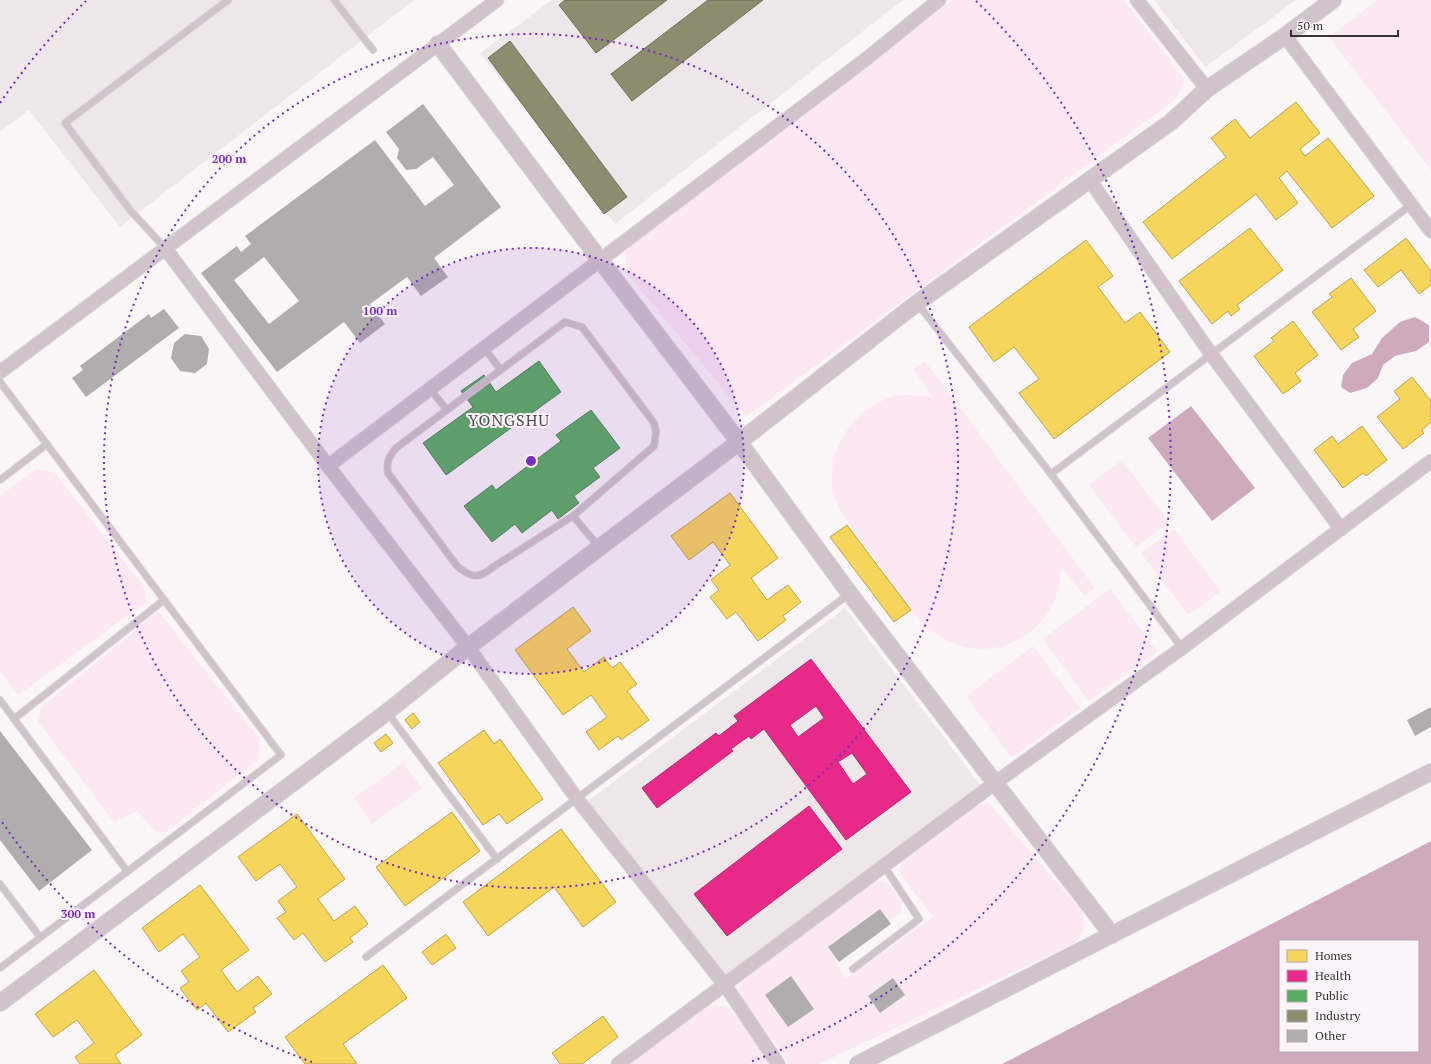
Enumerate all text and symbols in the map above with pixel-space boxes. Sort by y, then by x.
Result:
scale bar [1291,12,1398,38]
text: 50 m [1297,18,1324,33]
text: 200 m [212,151,246,166]
text: 100 m [363,303,397,318]
district label: YONGSHU [468,409,550,431]
centre of rings [524,454,538,468]
text: 300 m [61,906,95,921]
legend [1279,940,1419,1052]
text: Homes [1315,948,1352,963]
text: Health [1315,968,1351,983]
text: Public [1315,988,1349,1003]
text: Industry [1315,1008,1361,1023]
text: Other [1315,1028,1346,1043]

